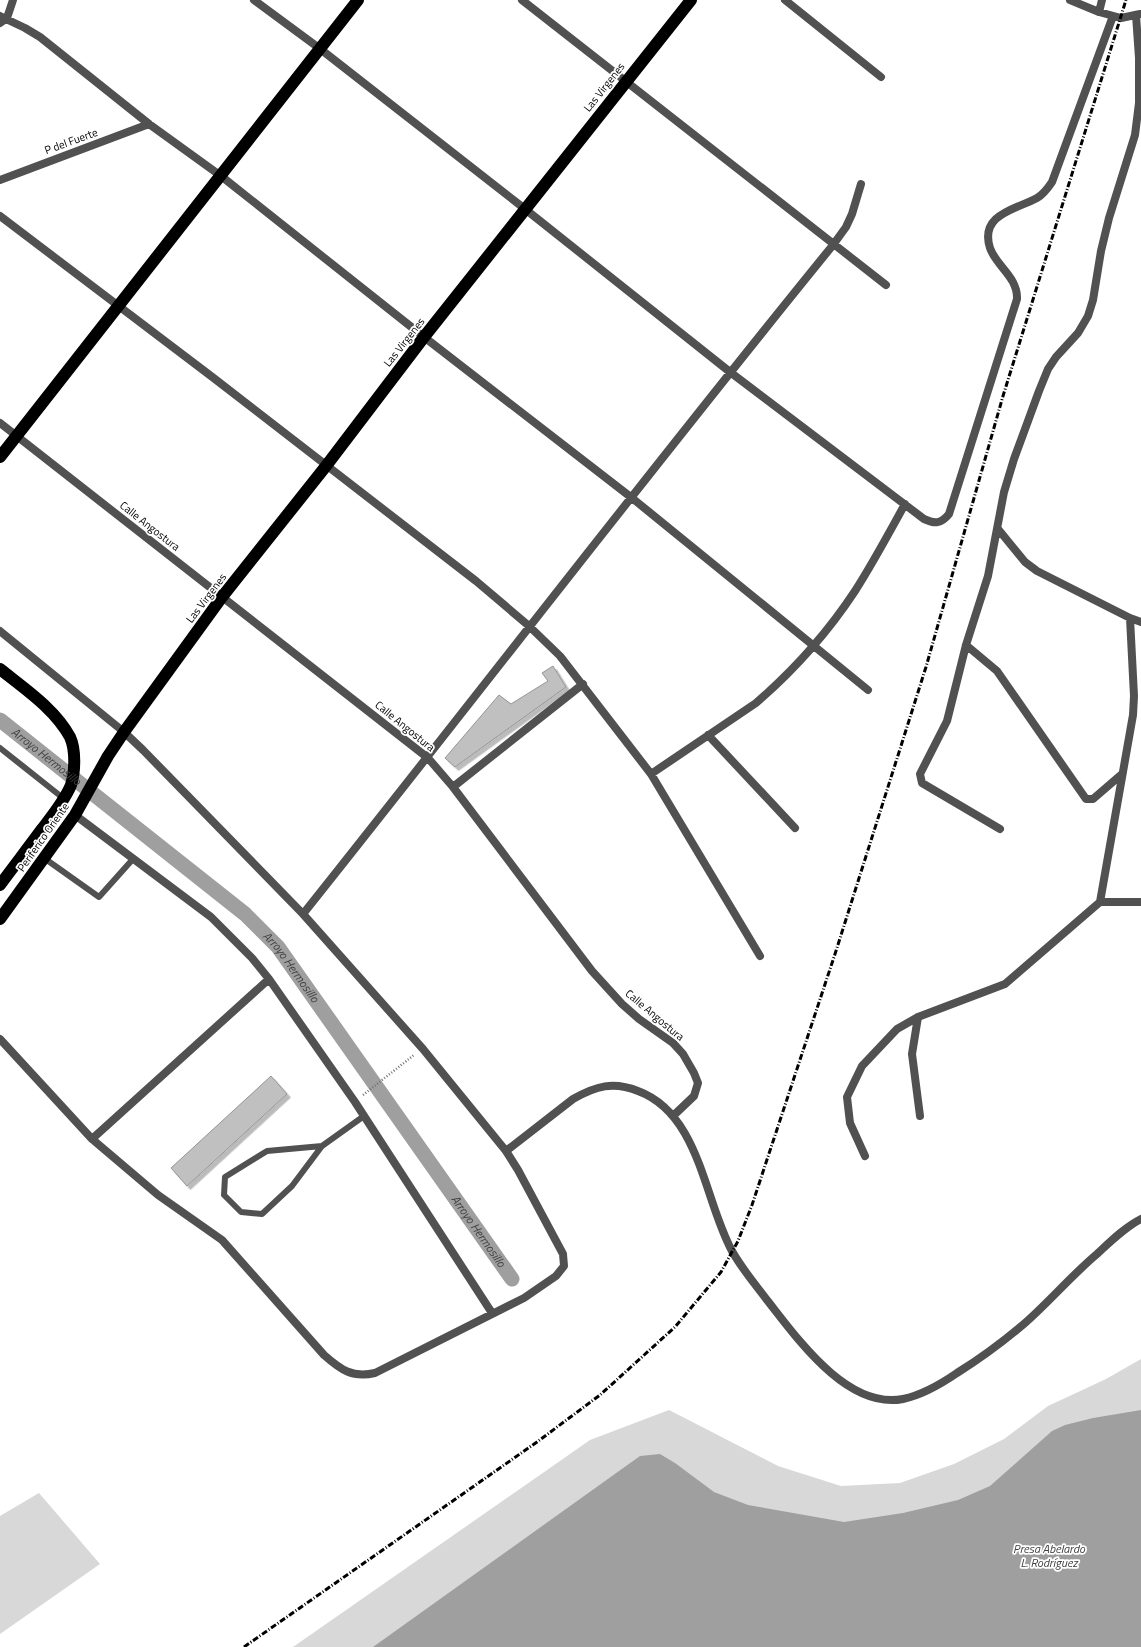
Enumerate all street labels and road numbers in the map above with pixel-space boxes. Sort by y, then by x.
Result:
street label: Las Virgenes [580,59,628,115]
street label: P del Fuerte [42,124,100,158]
street label: Las Virgenes [380,314,428,370]
street label: Calle Angostura [116,497,184,555]
street label: Las Virgenes [182,570,230,626]
street label: Calle Angostura [372,697,439,755]
street label: Periferico Oriente [13,799,73,875]
street label: Calle Angostura [622,986,688,1045]

